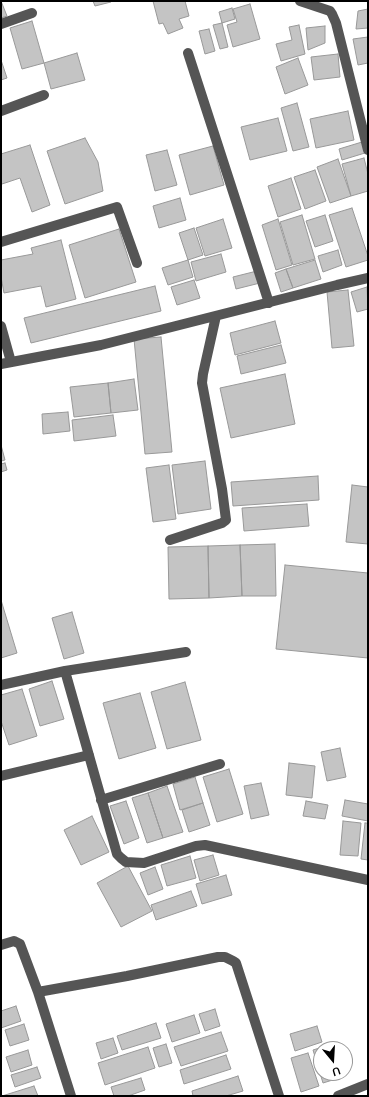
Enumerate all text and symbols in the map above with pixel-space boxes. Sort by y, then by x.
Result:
north arrow [313,1041,353,1081]
text: U [330,1064,342,1079]

